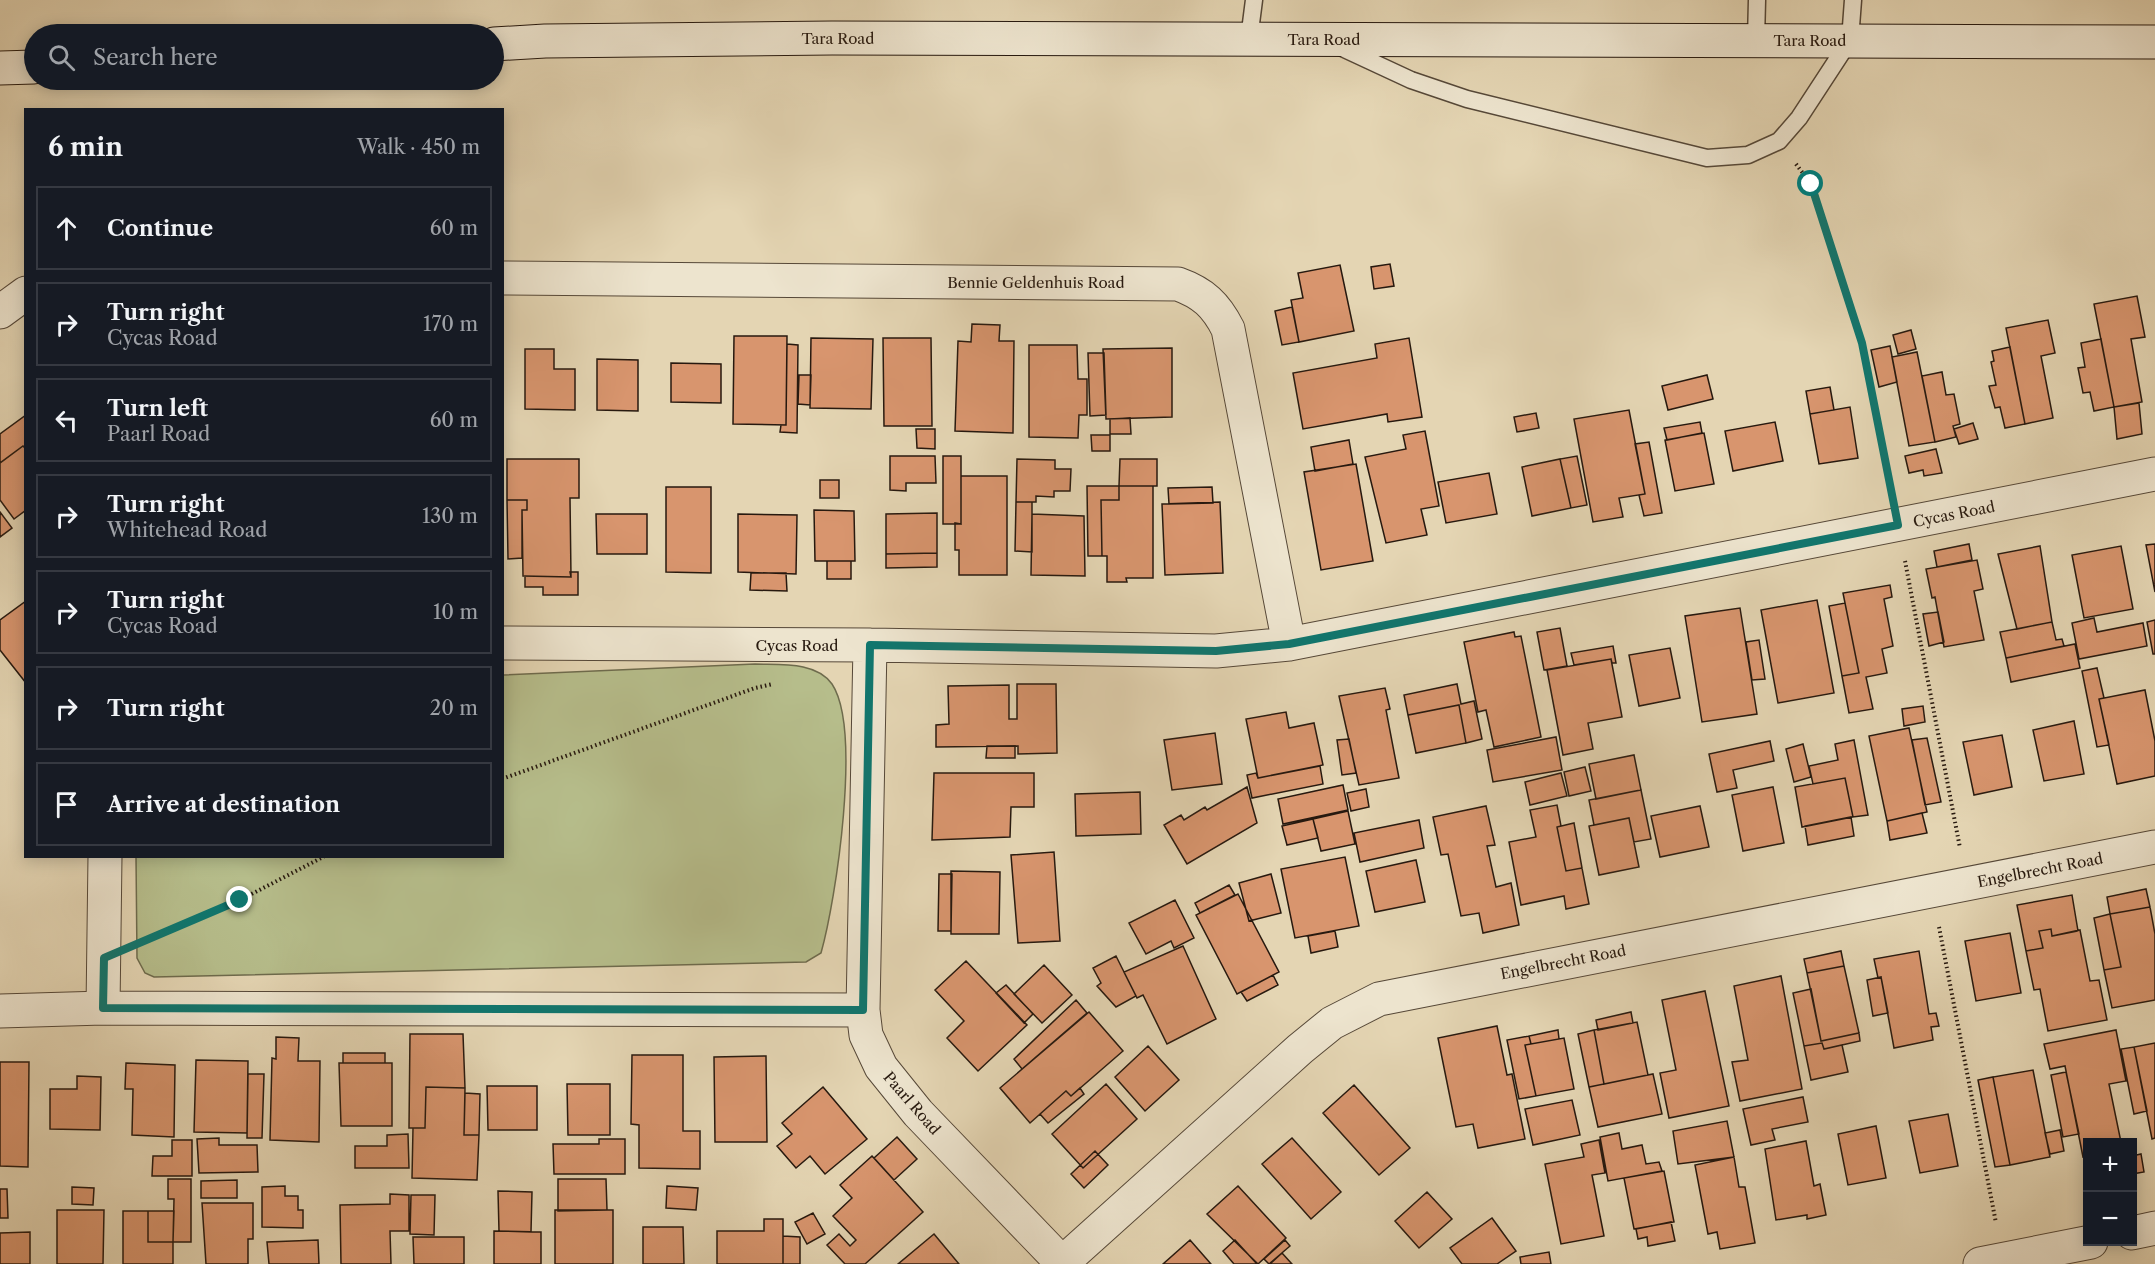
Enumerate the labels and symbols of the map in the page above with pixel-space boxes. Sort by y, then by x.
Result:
street label: Tara Road [802,29,874,48]
street label: Tara Road [1288,30,1360,49]
street label: Tara Road [1774,31,1846,50]
route start [1797,170,1823,196]
street label: Bennie Geldenhuis Road [947,273,1125,292]
street label: Cycas Road [1911,497,1997,531]
street label: Cycas Road [756,636,838,655]
street label: Engelbrecht Road [1976,848,2104,892]
route end [226,886,252,912]
street label: Engelbrecht Road [1499,940,1627,984]
street label: Paarl Road [879,1068,945,1138]

